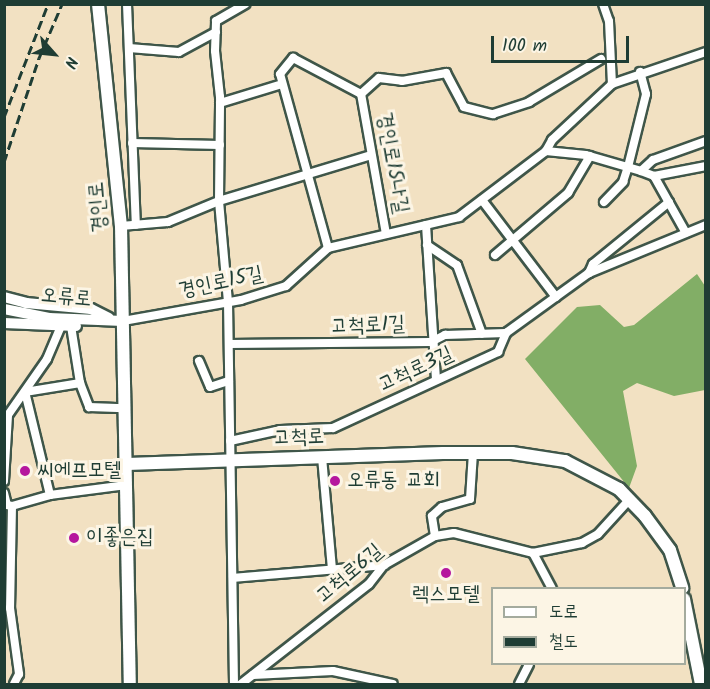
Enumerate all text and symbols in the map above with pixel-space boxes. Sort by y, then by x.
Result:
north arrow [24,24,84,84]
scale bar [494,24,632,62]
text: 100 m [502,32,547,61]
text: N [57,52,84,73]
street label: 경인로15나길 [371,110,413,216]
street label: 경인로 [84,181,114,233]
street label: 경인로15길 [177,262,265,304]
street label: 오류로 [40,283,92,313]
street label: 고척로1길 [330,312,406,340]
street label: 고척로3길 [375,342,457,398]
street label: 고척로 [273,425,325,451]
place label: 씨에프모텔 [37,458,121,484]
marker: 씨에프모텔 [18,464,32,478]
place label: 오류동 교회 [347,468,440,494]
marker: 오류동 교회 [328,474,342,488]
place label: 이좋은집 [86,525,154,551]
marker: 이좋은집 [67,531,81,545]
street label: 고척로6길 [312,539,388,609]
marker: 렉스모텔 [439,566,453,580]
place label: 렉스모텔 [412,582,480,608]
legend [491,587,686,665]
text: 도로 [549,598,578,627]
text: 철도 [549,628,578,657]

